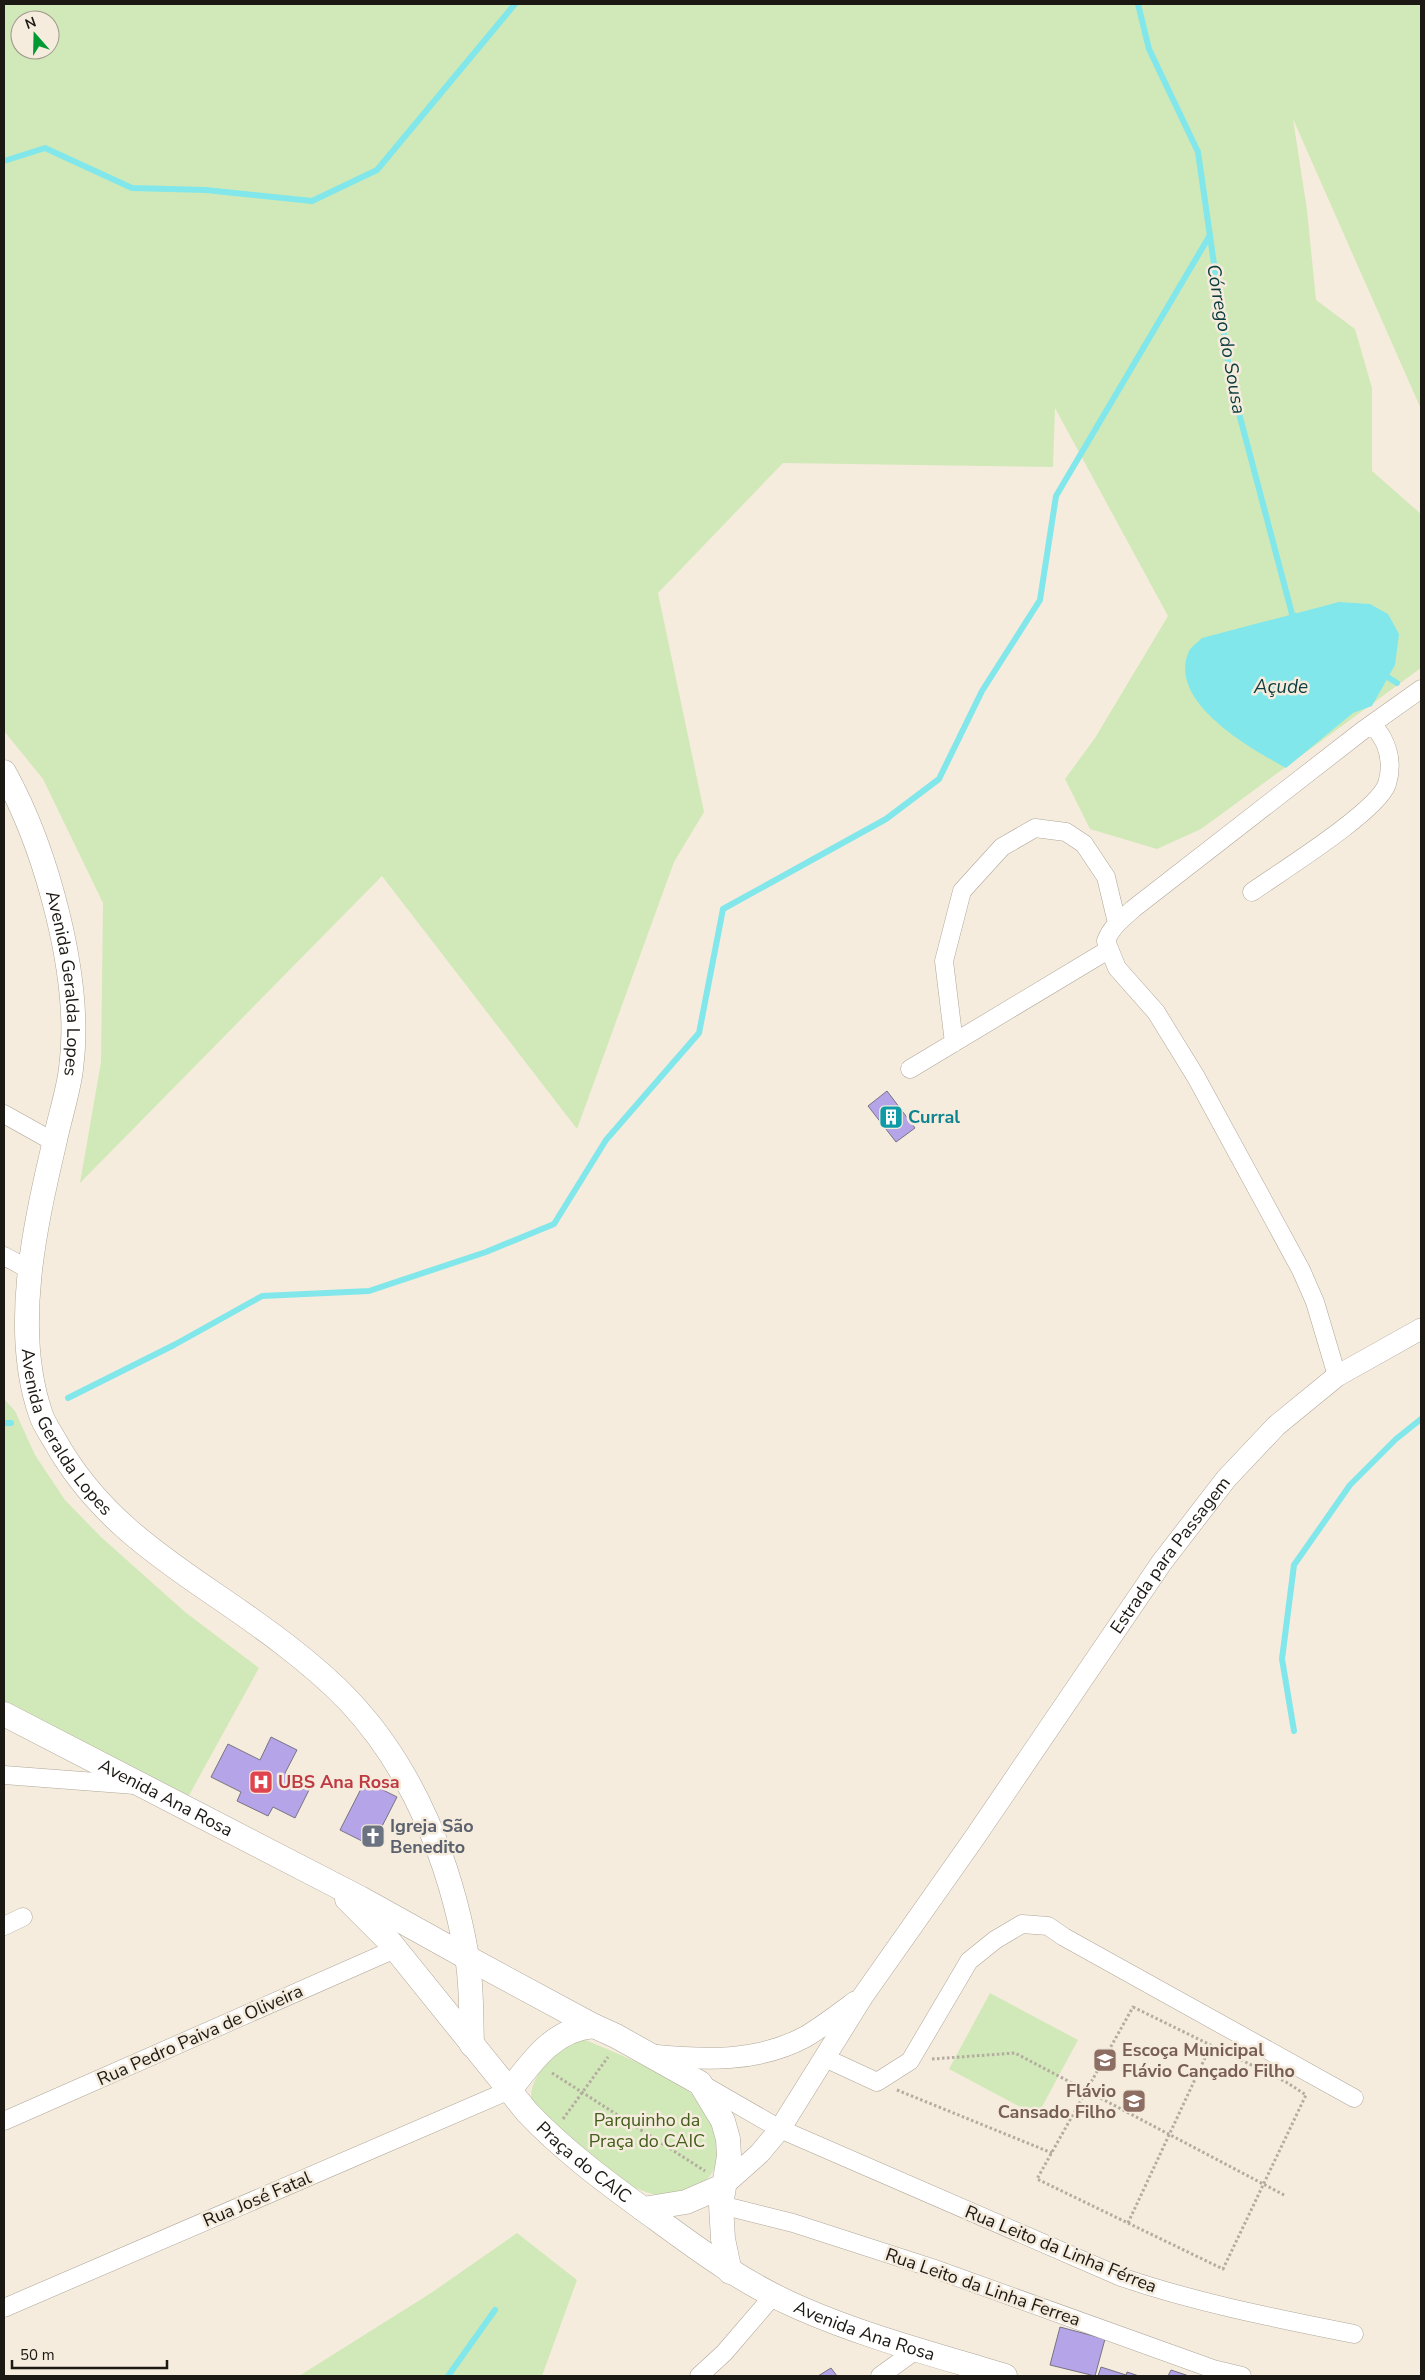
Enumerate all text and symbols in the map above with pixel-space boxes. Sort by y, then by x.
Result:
north arrow [10,10,60,60]
text: N [23,13,39,34]
water label: Córrego do Sousa [1200,262,1252,416]
water label: Açude [1253,674,1308,700]
street label: Avenida Geralda Lopes [40,888,85,1078]
building icon: Curral [878,1104,904,1130]
place label: Curral [908,1105,960,1129]
street label: Avenida Geralda Lopes [16,1347,118,1521]
street label: Estrada para Passagem [1105,1471,1236,1638]
street label: Avenida Ana Rosa [94,1753,237,1842]
hospital icon: UBS Ana Rosa [248,1769,274,1795]
place label: UBS Ana Rosa [278,1770,400,1794]
place label: Igreja São Benedito [390,1814,474,1859]
church icon: Igreja São Benedito [360,1823,386,1849]
street label: Rua Pedro Paiva de Oliveira [93,1979,307,2091]
place label: Escoça Municipal Flávio Cançado Filho [1122,2038,1295,2083]
school or university icon: Escoça Municipal Flávio Cançado Filho [1092,2047,1118,2073]
place label: Flávio Cansado Filho [998,2079,1116,2124]
school or university icon: Flávio Cansado Filho [1121,2088,1147,2114]
park label: Parquinho da Praça do CAIC [589,2108,705,2153]
street label: Praça do CAIC [531,2116,636,2208]
street label: Rua José Fatal [199,2165,315,2233]
street label: Rua Leito da Linha Férrea [962,2200,1160,2298]
street label: Rua Leito da Linha Ferrea [882,2242,1084,2332]
street label: Avenida Ana Rosa [790,2295,938,2367]
scale bar [12,2338,168,2370]
text: 50 m [20,2345,55,2365]

